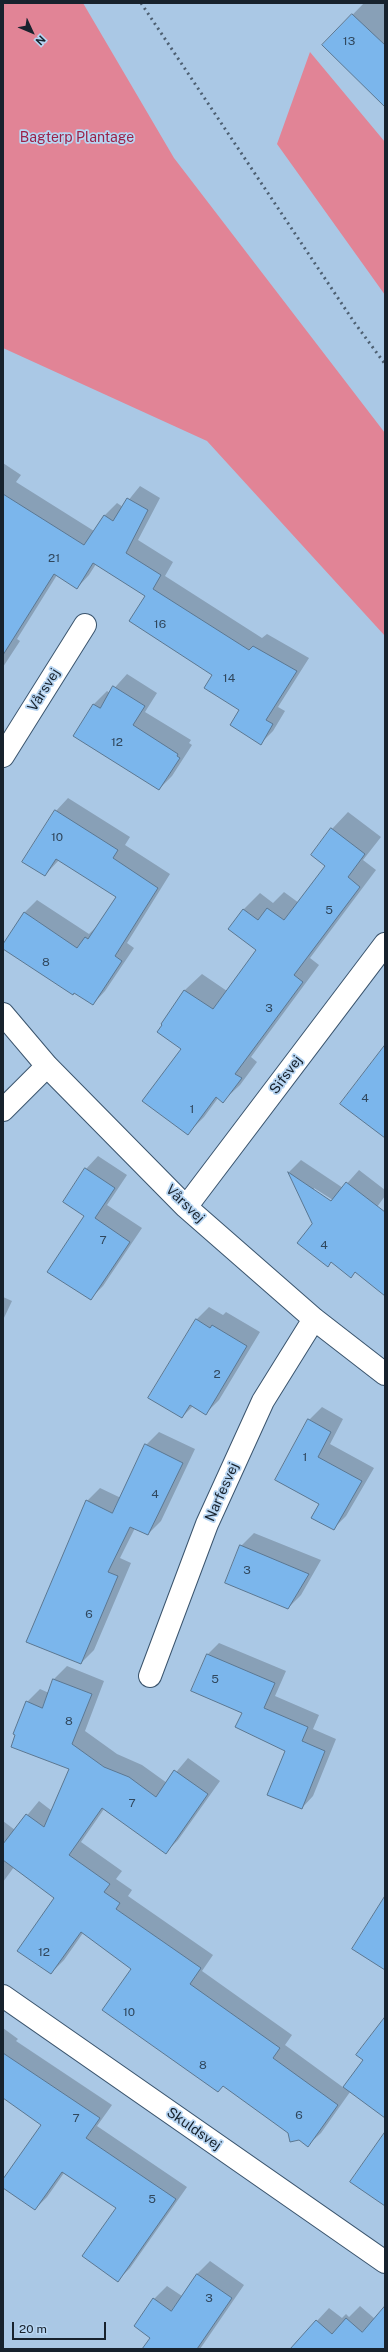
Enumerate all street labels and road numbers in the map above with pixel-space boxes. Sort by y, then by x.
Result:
street label: Vårsvej [24,665,64,715]
street label: Sifsvej [266,1052,306,1098]
street label: Vårsvej [162,1181,208,1227]
street label: Narfesvej [202,1460,242,1524]
street label: Skuldsvej [163,2104,225,2154]

